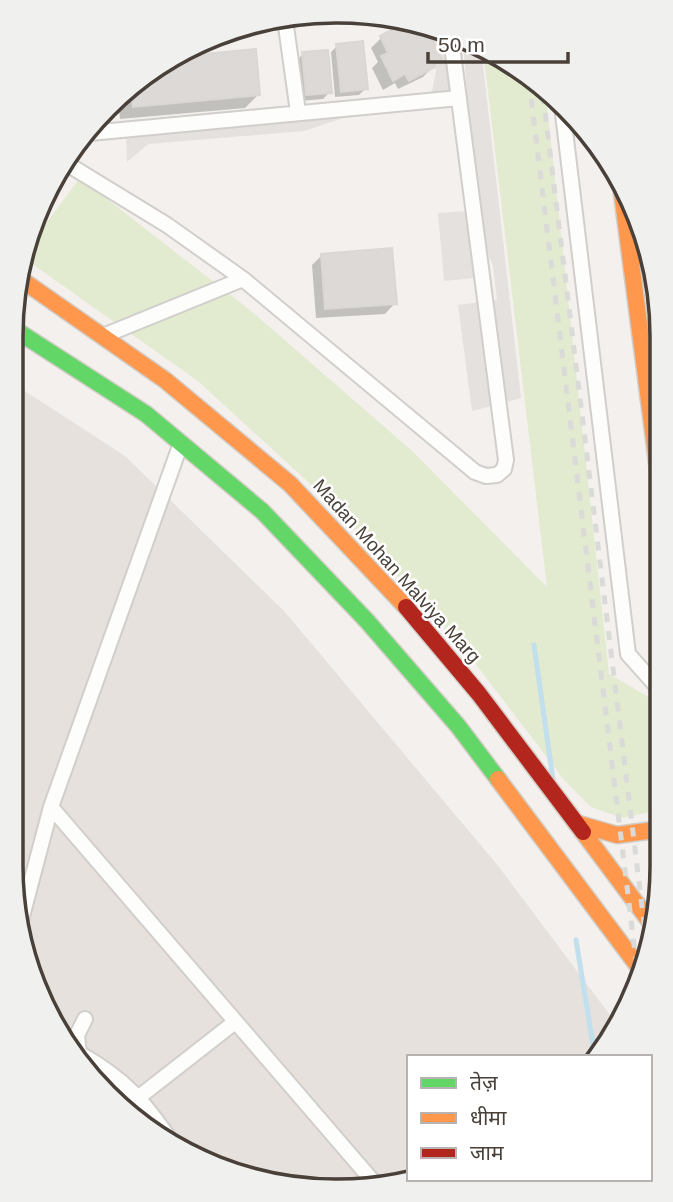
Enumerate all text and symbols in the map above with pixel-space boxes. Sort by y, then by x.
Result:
scale bar [428,21,568,65]
text: 50 m [438,33,485,56]
street label: Madan Mohan Malviya Marg [309,475,485,667]
legend [407,1055,652,1181]
text: तेज़ [470,1071,498,1094]
text: धीमा [470,1106,507,1129]
text: जाम [470,1141,504,1164]

